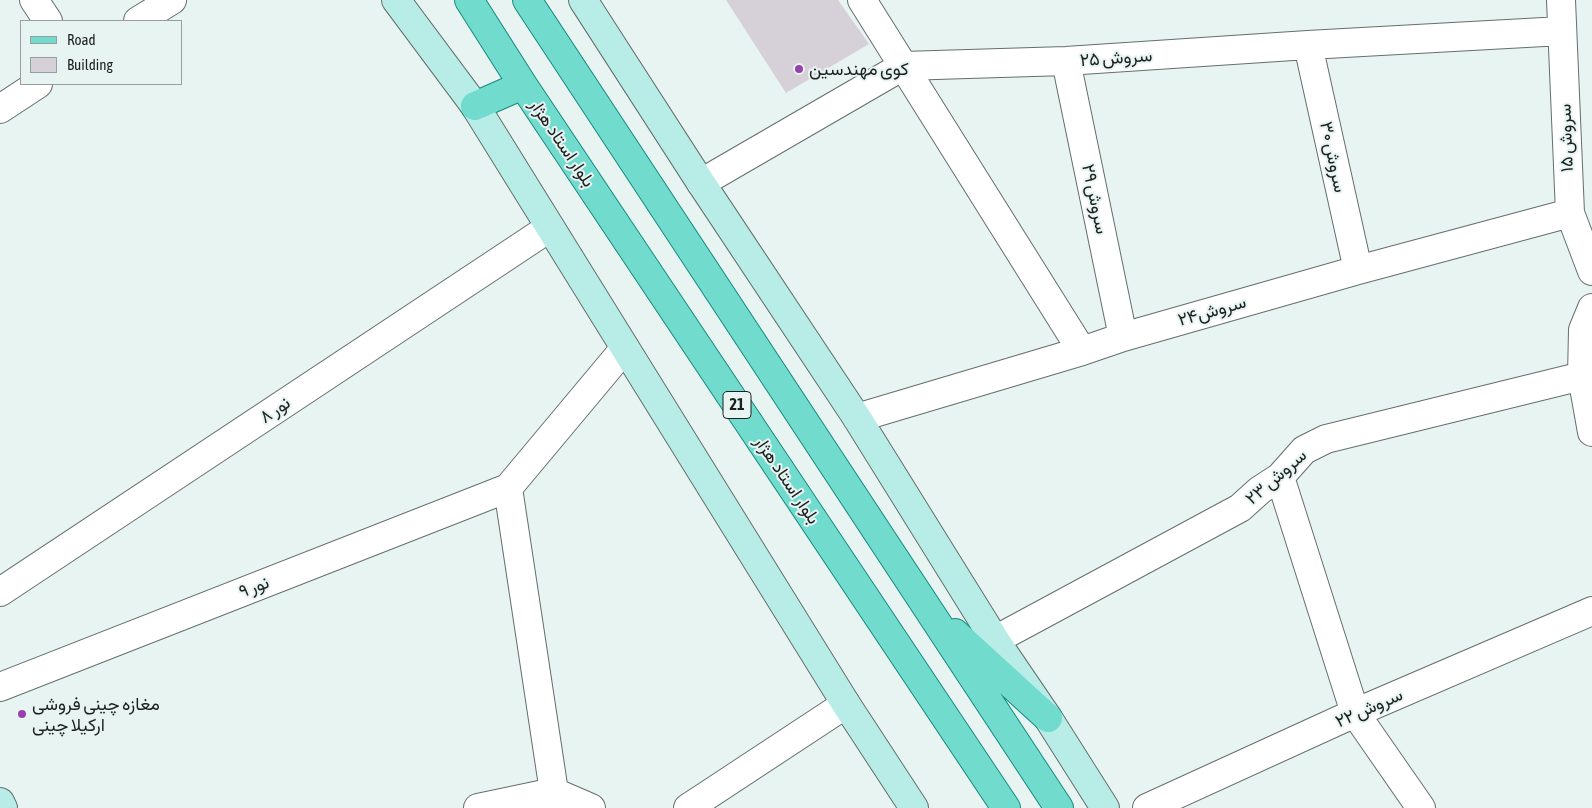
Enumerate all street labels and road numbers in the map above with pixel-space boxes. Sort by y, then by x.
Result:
street label: سروش ۲۵ [1079,45,1153,71]
street label: بلوار استاد هژار [525,95,599,191]
street label: سروش ۱۵ [1554,103,1578,173]
street label: سروش ۳۰ [1315,120,1351,194]
street label: سروش ۲۹ [1077,162,1113,236]
street label: سروش۲۴ [1175,291,1249,331]
street label: نور ۸ [256,392,294,428]
road number: 21 [723,392,751,418]
street label: بلوار استاد هژار [750,432,824,528]
street label: سروش ۲۳ [1241,445,1311,509]
street label: نور ۹ [236,571,272,603]
street label: سروش ۲۲ [1332,684,1406,732]

